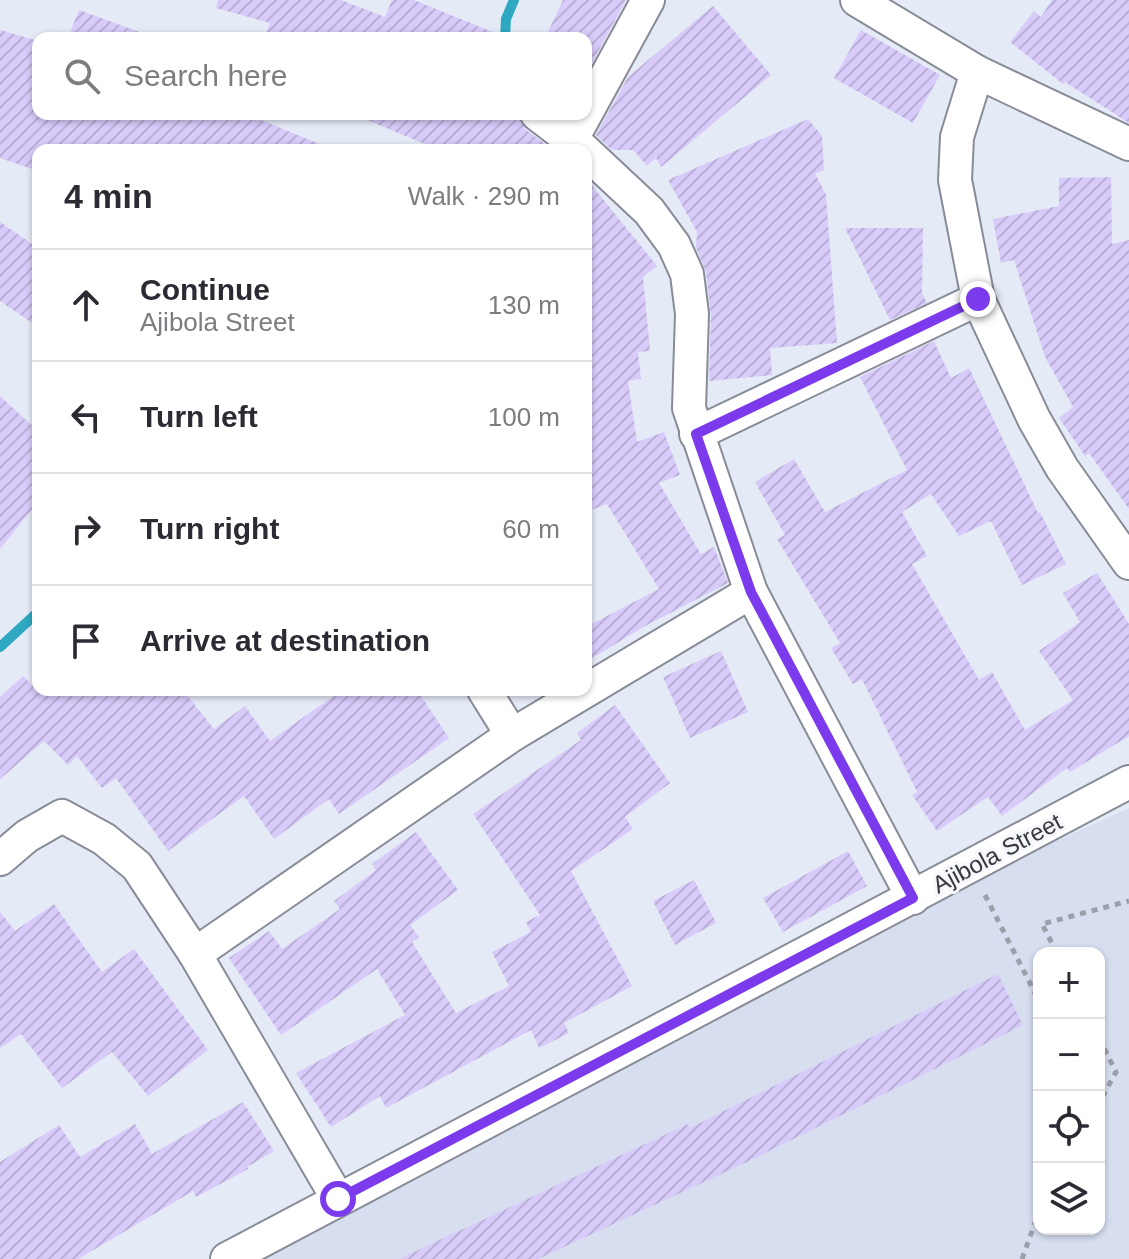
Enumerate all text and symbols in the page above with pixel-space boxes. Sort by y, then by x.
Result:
search box [32,32,592,120]
icon: search [60,54,104,98]
text: Search here [124,59,287,92]
text: 4 min [64,177,153,215]
text: Walk · 290 m [408,181,560,211]
text: Continue [140,273,270,306]
route end [960,281,996,317]
icon: ahead [64,283,108,327]
text: 130 m [488,290,560,320]
text: Ajibola Street [140,307,295,337]
icon: left [64,395,108,439]
text: Turn left [140,400,258,433]
text: 100 m [488,402,560,432]
icon: right [64,507,108,551]
text: Turn right [140,512,279,545]
text: 60 m [502,514,560,544]
icon: arrive [64,619,108,663]
text: Arrive at destination [140,624,430,657]
street label: Ajibola Street [928,807,1067,898]
map controls [1033,947,1105,1235]
button: + [1033,947,1105,1019]
button: − [1033,1019,1105,1091]
button: locate [1033,1091,1105,1163]
button: layers [1033,1163,1105,1235]
route start [320,1181,356,1217]

